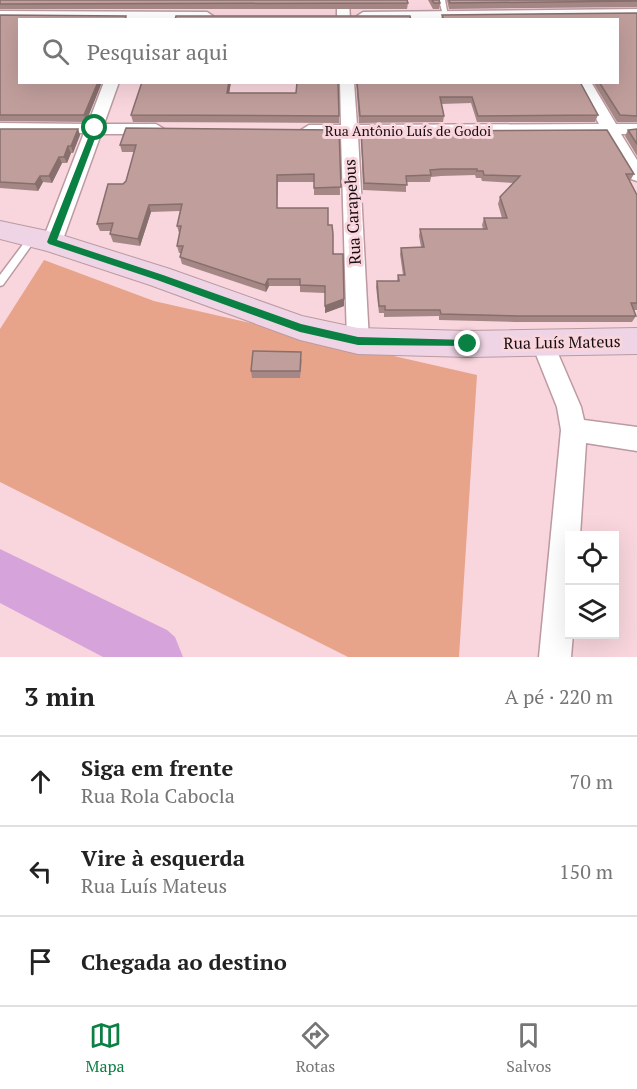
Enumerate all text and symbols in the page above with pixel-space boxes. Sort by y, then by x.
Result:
search box [18,18,619,84]
icon: search [39,35,72,68]
text: Pesquisar aqui [87,37,228,66]
route start [81,114,107,140]
street label: Rua Antônio Luís de Godoi [325,121,491,140]
street label: Rua Carapebus [338,158,366,265]
route end [454,330,480,356]
street label: Rua Luís Mateus [503,330,621,354]
map controls [565,531,619,639]
button: locate [565,531,619,585]
button: layers [565,585,619,639]
text: 3 min [24,679,95,713]
text: A pé · 220 m [505,683,613,710]
text: Siga em frente [81,753,233,782]
icon: ahead [24,765,57,798]
text: 70 m [570,768,613,795]
text: Rua Rola Cabocla [81,782,235,809]
text: Vire à esquerda [81,843,245,872]
icon: left [24,855,57,888]
text: 150 m [559,858,613,885]
text: Rua Luís Mateus [81,872,227,899]
icon: arrive [24,945,57,978]
text: Chegada ao destino [81,947,287,976]
tab: Mapa [86,1019,125,1077]
tab: Rotas [296,1019,335,1077]
tab: Salvos [506,1019,551,1077]

